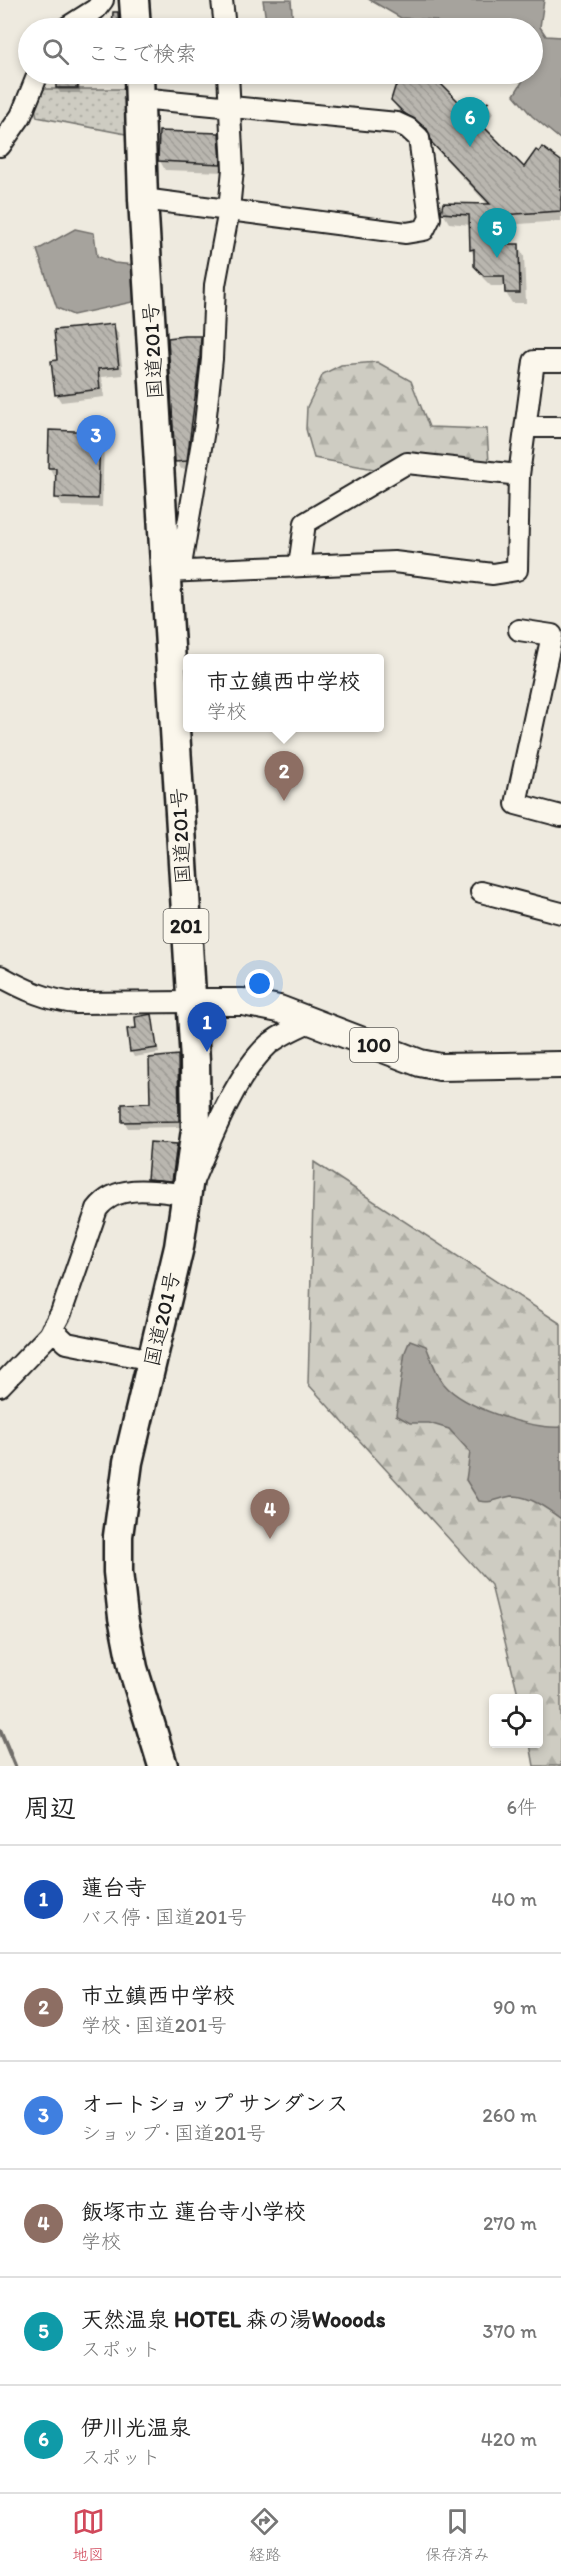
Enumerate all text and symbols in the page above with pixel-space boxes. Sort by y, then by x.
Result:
search box [18,18,543,84]
icon: search [39,35,72,68]
text: ここで検索 [87,40,197,67]
pin: 6 [450,98,490,147]
pin: 5 [478,208,516,258]
street label: 国道201号 [137,302,168,400]
pin: 3 [76,416,116,465]
popup [183,654,384,732]
text: 市立鎮西中学校 [206,668,361,695]
text: 学校 [206,699,246,723]
pin: 2 [264,752,304,801]
street label: 国道201号 [165,787,196,885]
road number: 201 [164,909,208,943]
your location [245,969,274,998]
pin: 1 [188,1002,226,1052]
road number: 100 [350,1028,398,1062]
street label: 国道201号 [138,1269,185,1369]
pin: 4 [250,1490,290,1539]
map controls [489,1694,543,1748]
button: locate [489,1694,543,1748]
text: 周辺 [24,1792,76,1824]
text: 6件 [506,1795,537,1819]
text: 蓮台寺 [81,1874,147,1901]
text: 1 [39,1887,48,1911]
text: 40 m [491,1887,537,1911]
text: バス停 · 国道201号 [81,1905,247,1929]
text: 市立鎮西中学校 [81,1982,235,2009]
text: 2 [38,1995,49,2019]
text: 90 m [493,1995,537,2019]
text: 学校 · 国道201号 [81,2013,227,2037]
text: オートショップ サンダンス [81,2090,348,2117]
text: 3 [38,2103,49,2127]
text: 260 m [482,2103,537,2127]
text: ショップ · 国道201号 [81,2121,266,2145]
text: 飯塚市立 蓮台寺小学校 [81,2198,306,2225]
text: 4 [37,2211,50,2235]
text: 270 m [483,2211,537,2235]
text: 学校 [81,2229,121,2253]
text: 天然温泉 HOTEL 森の湯Wooods [81,2306,385,2333]
text: 5 [38,2319,49,2343]
text: 370 m [483,2319,537,2343]
text: スポット [81,2337,161,2361]
text: 伊川光温泉 [81,2414,191,2441]
text: 6 [38,2427,49,2451]
text: 420 m [481,2427,537,2451]
text: スポット [81,2445,161,2469]
tab: 地図 [72,2505,105,2565]
tab: 経路 [248,2505,281,2565]
tab: 保存済み [425,2505,489,2565]

